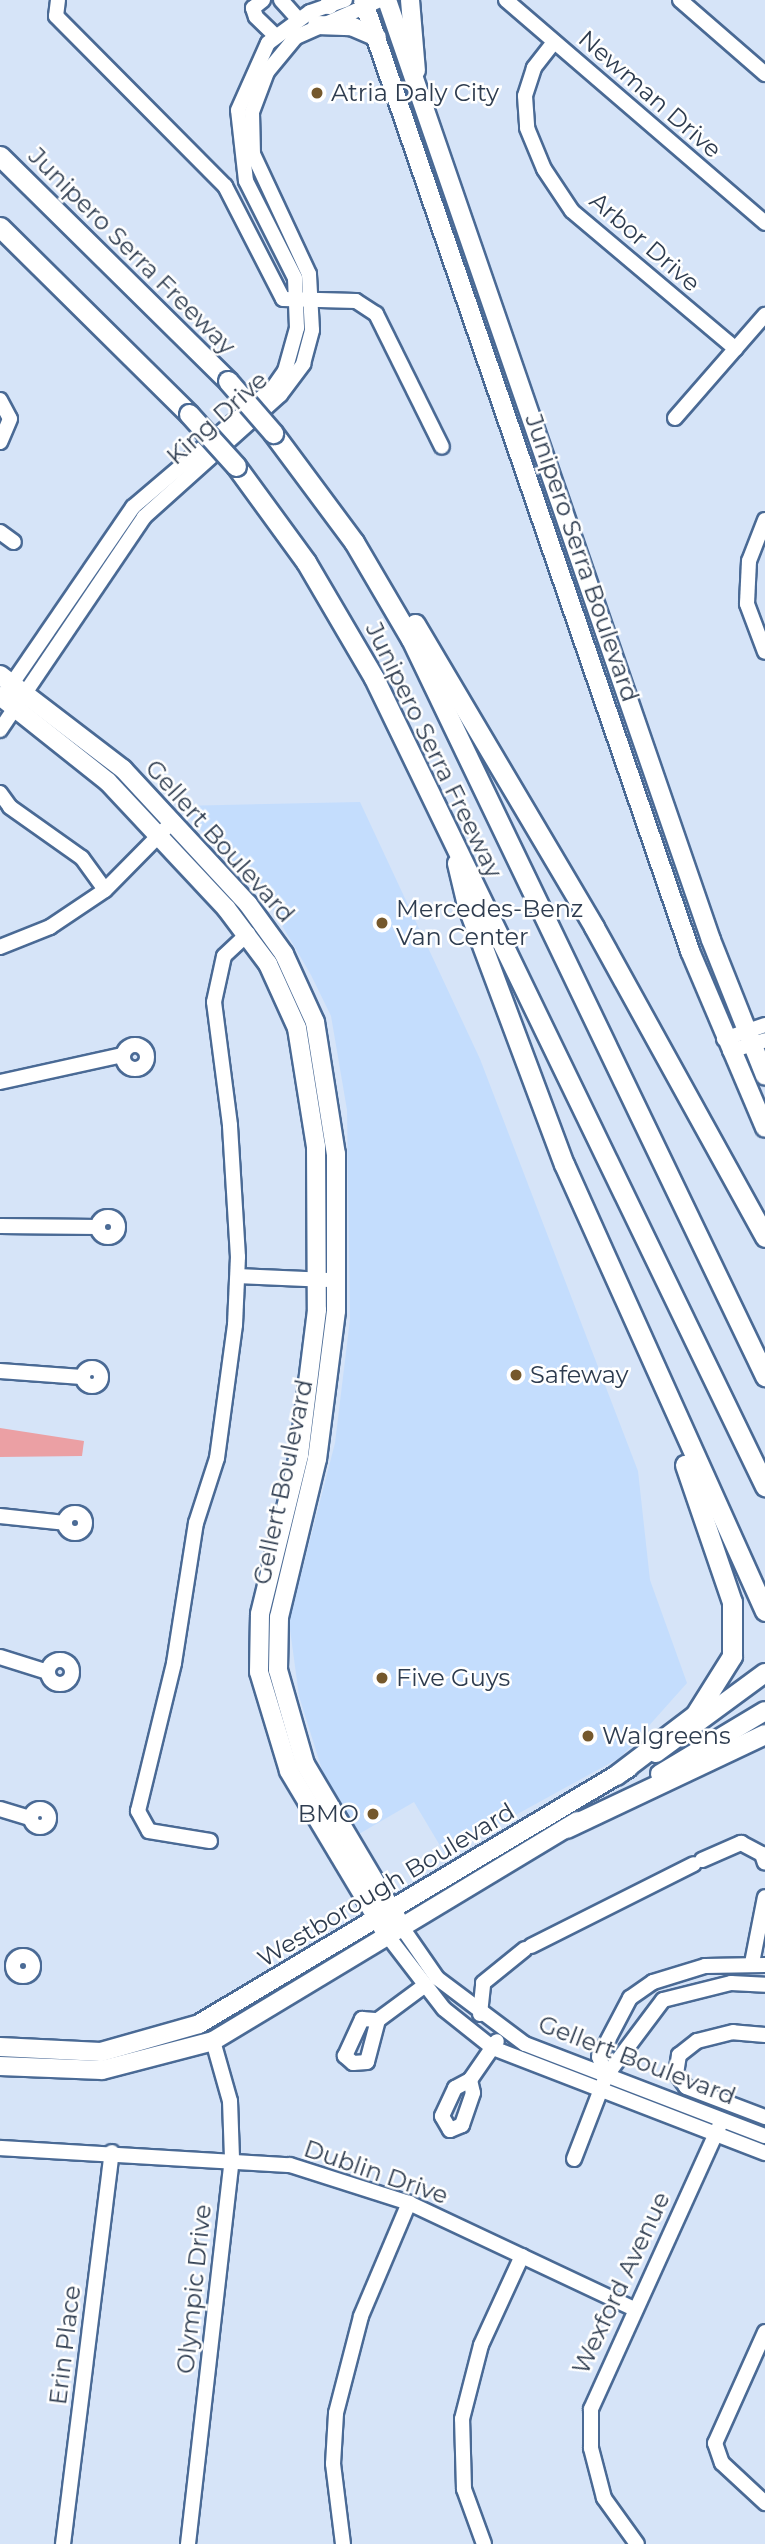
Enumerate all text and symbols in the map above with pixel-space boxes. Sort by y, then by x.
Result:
street label: Newman Drive [573,24,727,164]
place label: Atria Daly City [331,79,499,107]
marker: Atria Daly City [309,85,325,101]
street label: Junipero Serra Freeway [23,142,241,360]
street label: Arbor Drive [584,186,706,298]
street label: King Drive [161,365,273,471]
street label: Junipero Serra Boulevard [519,410,645,706]
street label: Junipero Serra Freeway [360,618,508,882]
street label: Gellert Boulevard [139,754,301,928]
place label: Mercedes-Benz Van Center [396,895,583,951]
marker: Mercedes-Benz Van Center [374,915,390,931]
place label: Safeway [530,1361,628,1389]
marker: Safeway [508,1367,524,1383]
street label: Gellert Boulevard [247,1377,319,1587]
place label: Five Guys [396,1664,510,1692]
marker: Five Guys [374,1670,390,1686]
place label: Walgreens [602,1722,731,1750]
marker: Walgreens [580,1728,596,1744]
street label: Westborough Boulevard [252,1797,520,1973]
place label: BMO [298,1800,359,1828]
marker: BMO [365,1806,381,1822]
street label: Gellert Boulevard [534,2009,740,2111]
street label: Dublin Drive [300,2134,452,2210]
street label: Wexford Avenue [566,2187,676,2379]
street label: Olympic Drive [171,2203,217,2375]
street label: Erin Place [43,2284,87,2406]

